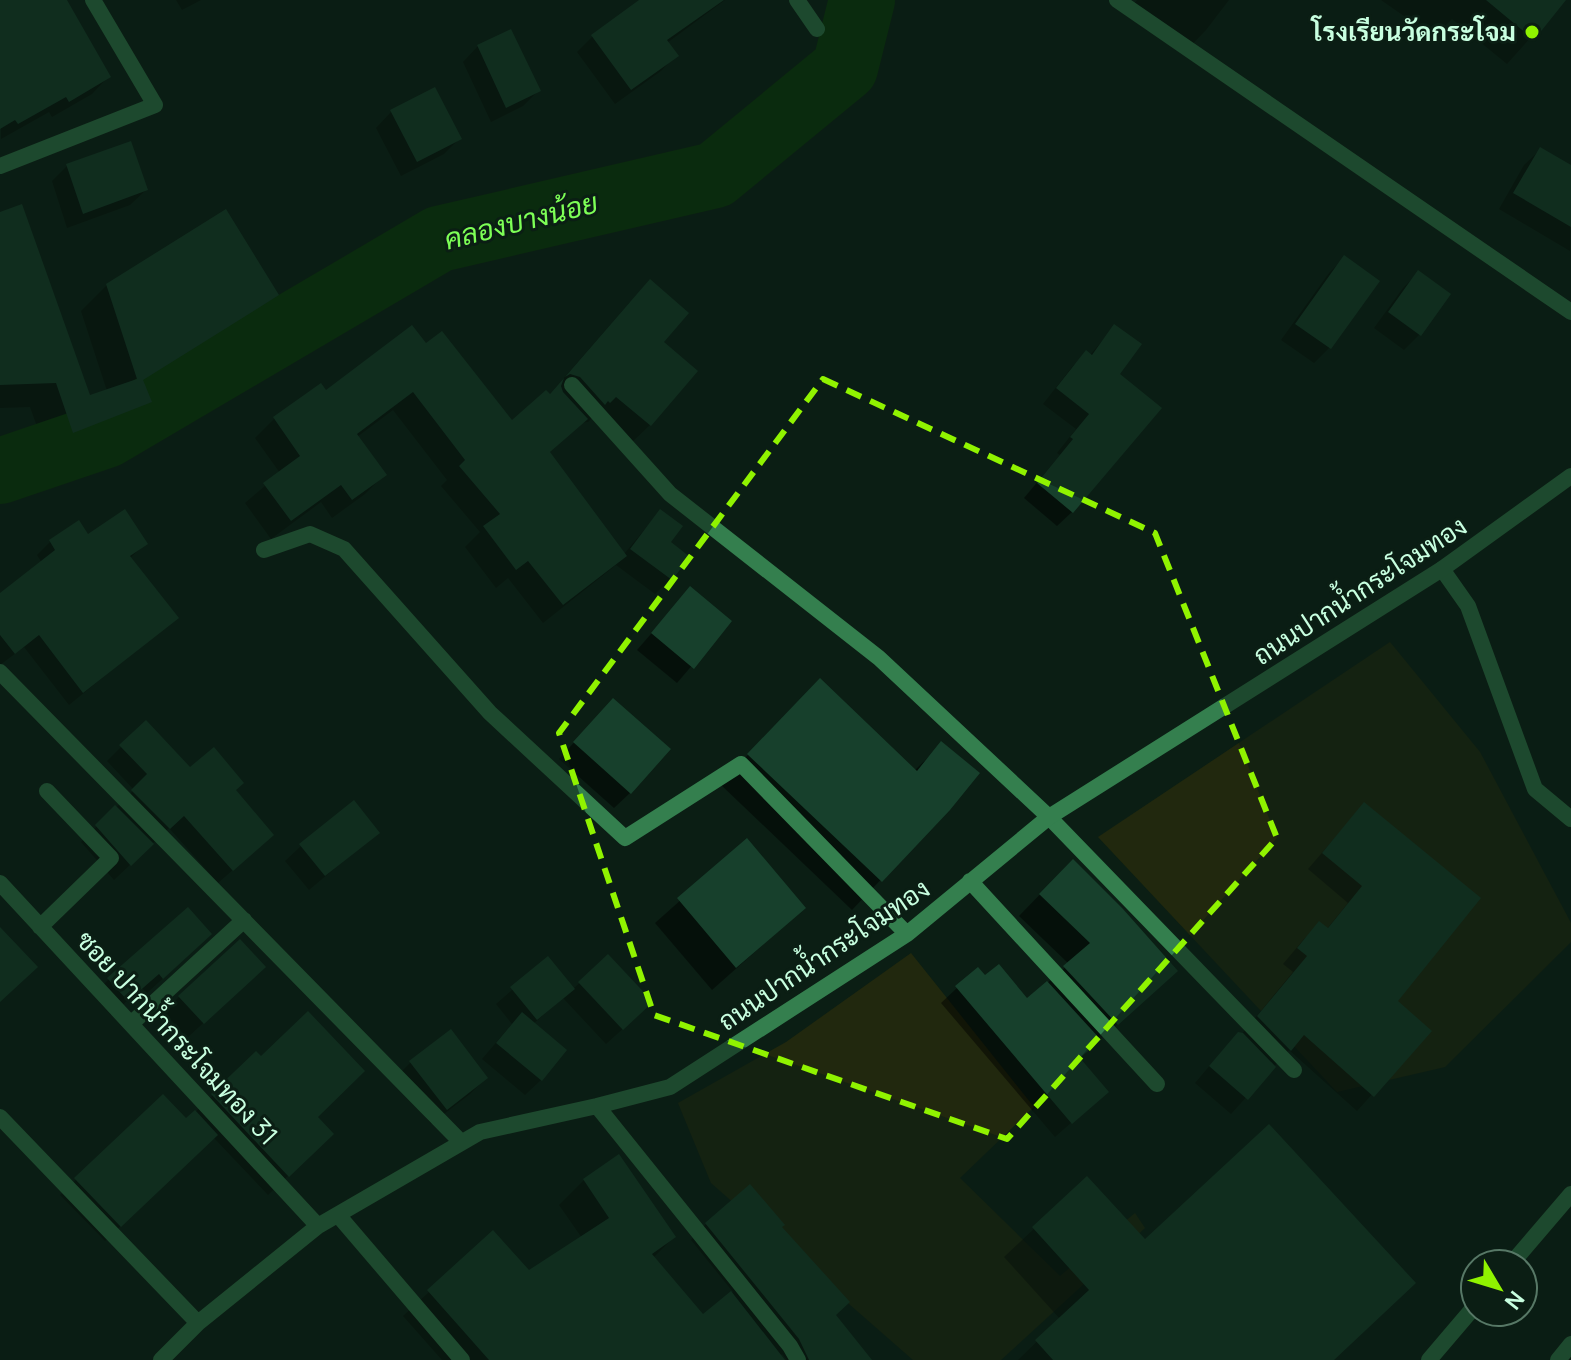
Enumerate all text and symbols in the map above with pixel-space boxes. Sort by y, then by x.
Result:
place label: โรงเรียนวัดกระโจม [1310,13,1516,49]
marker: โรงเรียนวัดกระโจม [1523,23,1541,41]
water label: คลองบางน้อย [440,183,601,257]
street label: ถนนปากน้ำกระโจมทอง [1245,506,1473,673]
street label: ถนนปากน้ำกระโจมทอง [710,868,936,1038]
street label: ซอย ปากน้ำกระโจมทอง 31 [69,921,288,1152]
north arrow [1459,1248,1539,1328]
text: N [1498,1285,1531,1316]

